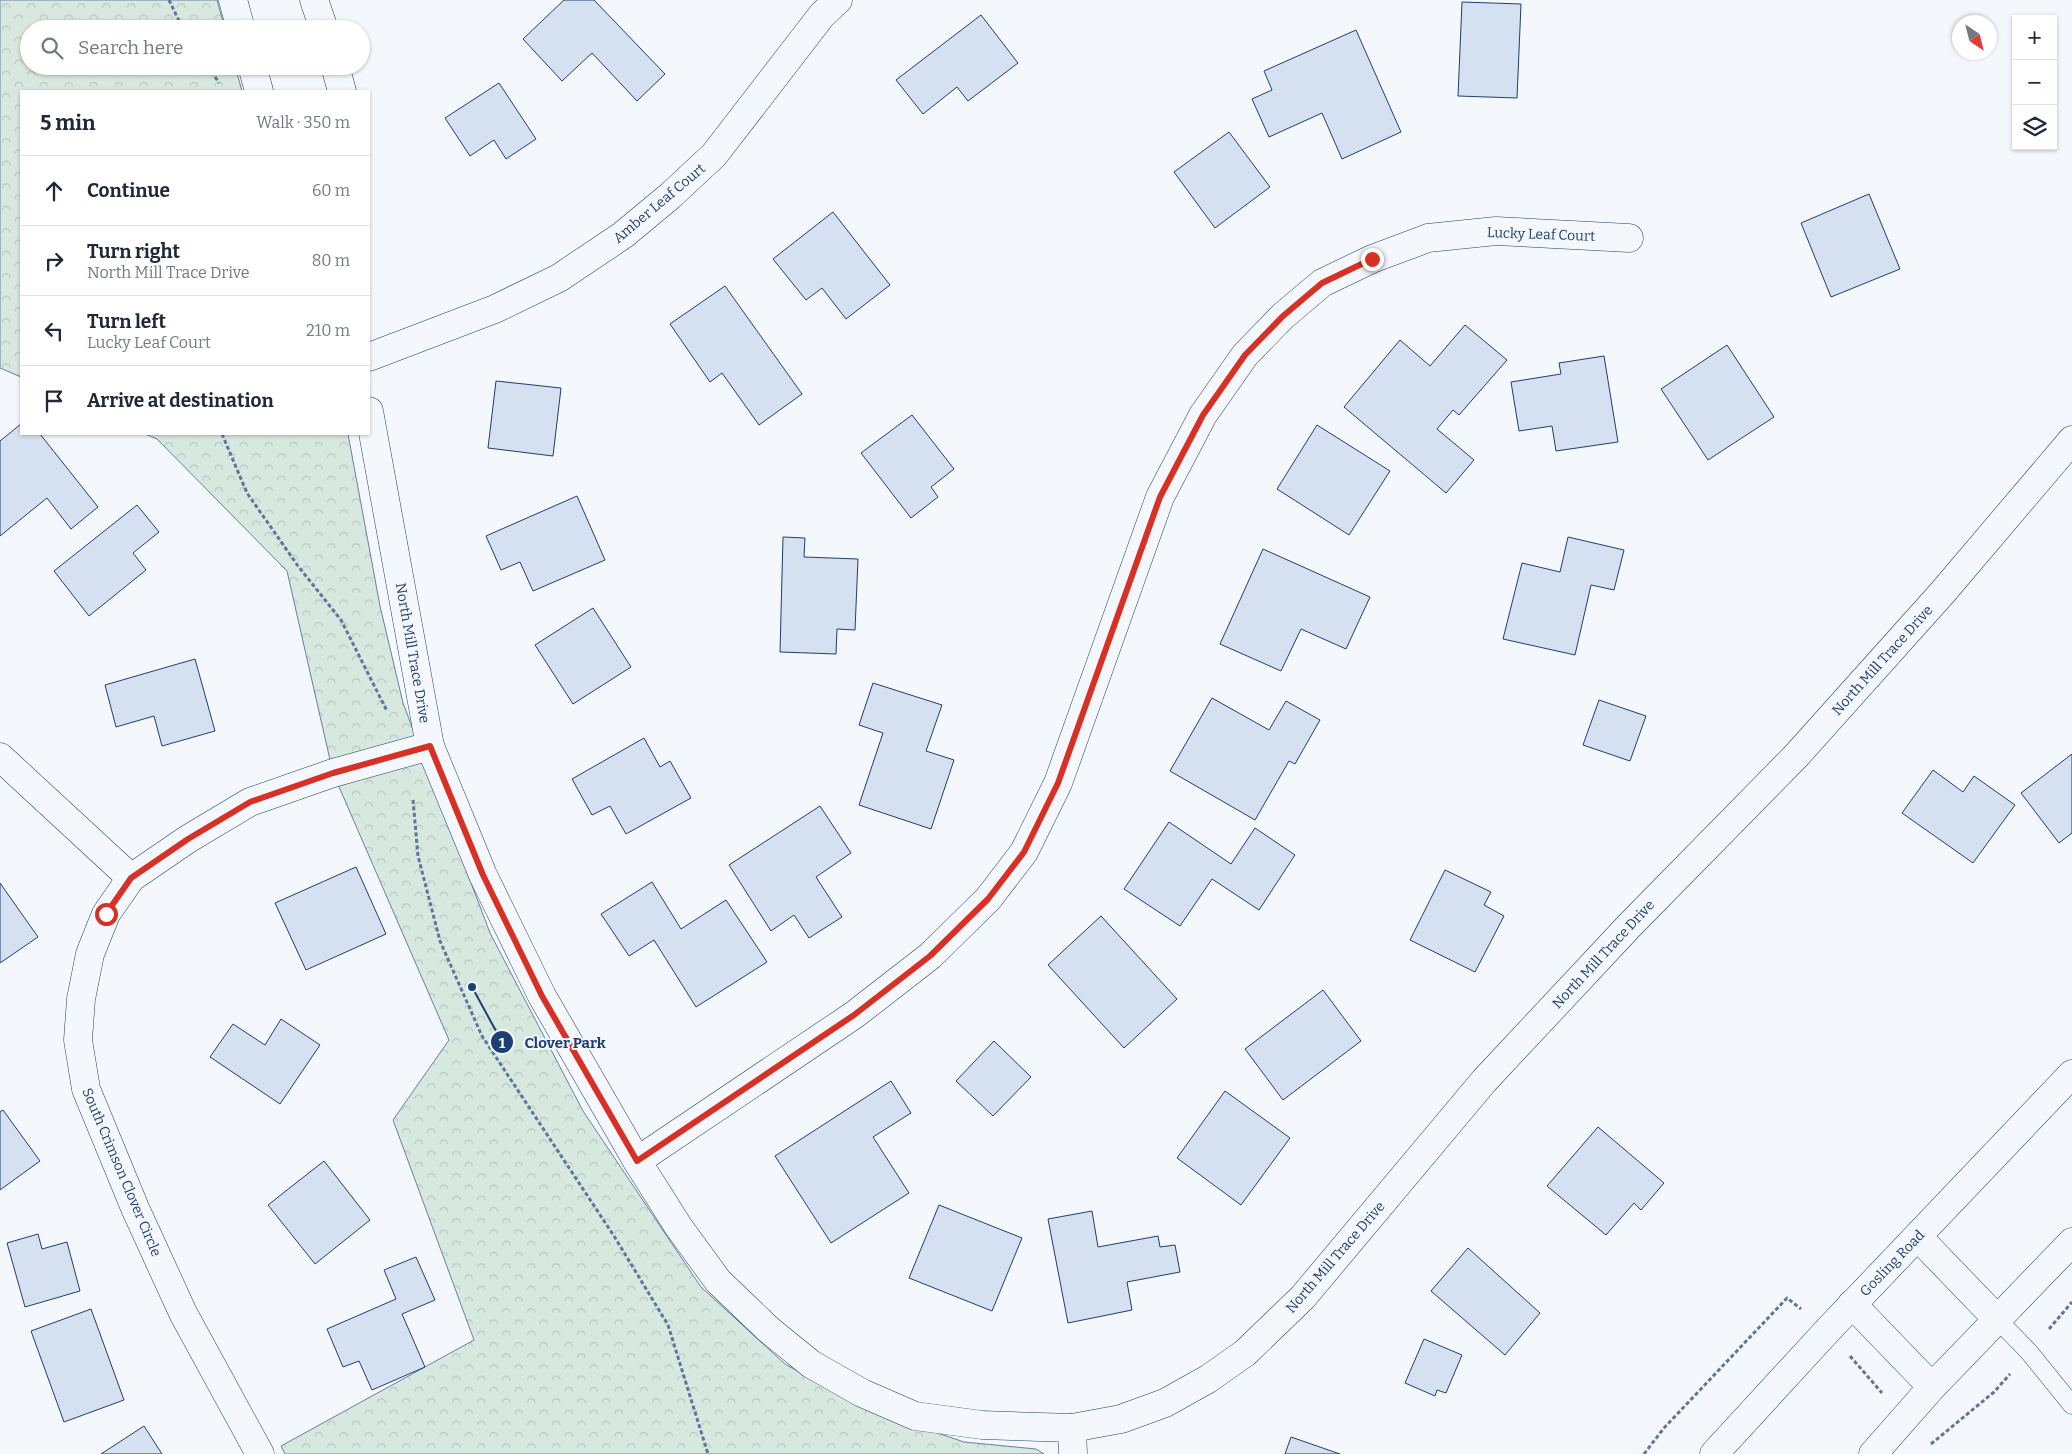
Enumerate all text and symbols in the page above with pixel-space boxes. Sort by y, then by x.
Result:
north arrow [1952,15,1997,60]
map controls [2012,15,2057,150]
button: + [2012,15,2057,60]
search box [20,20,370,75]
icon: search [38,34,66,62]
text: Search here [78,36,183,59]
button: − [2012,60,2057,105]
button: layers [2012,105,2057,150]
text: 5 min [40,110,96,136]
text: Walk · 350 m [256,113,350,132]
street label: Amber Leaf Court [610,160,709,247]
icon: ahead [40,177,68,205]
text: Continue [87,179,170,202]
text: 60 m [312,181,350,200]
street label: Lucky Leaf Court [1487,224,1595,245]
text: Turn right [87,240,180,263]
icon: right [40,247,68,275]
route end [1361,248,1384,271]
text: 80 m [312,251,350,270]
text: North Mill Trace Drive [87,263,250,282]
text: Turn left [87,310,166,333]
icon: left [40,317,68,345]
text: 210 m [306,321,350,340]
text: Lucky Leaf Court [87,333,211,352]
icon: arrive [40,387,68,415]
text: Arrive at destination [87,389,274,412]
street label: North Mill Trace Drive [392,582,433,725]
street label: North Mill Trace Drive [1828,602,1936,719]
street label: North Mill Trace Drive [1549,897,1658,1012]
route start [95,903,118,926]
callout: Clover Park [489,1027,616,1057]
text: 1 [499,1034,506,1052]
text: Clover Park [524,1034,606,1052]
street label: South Crimson Clover Circle [78,1085,165,1259]
street label: North Mill Trace Drive [1282,1198,1388,1317]
street label: Gosling Road [1856,1227,1928,1300]

